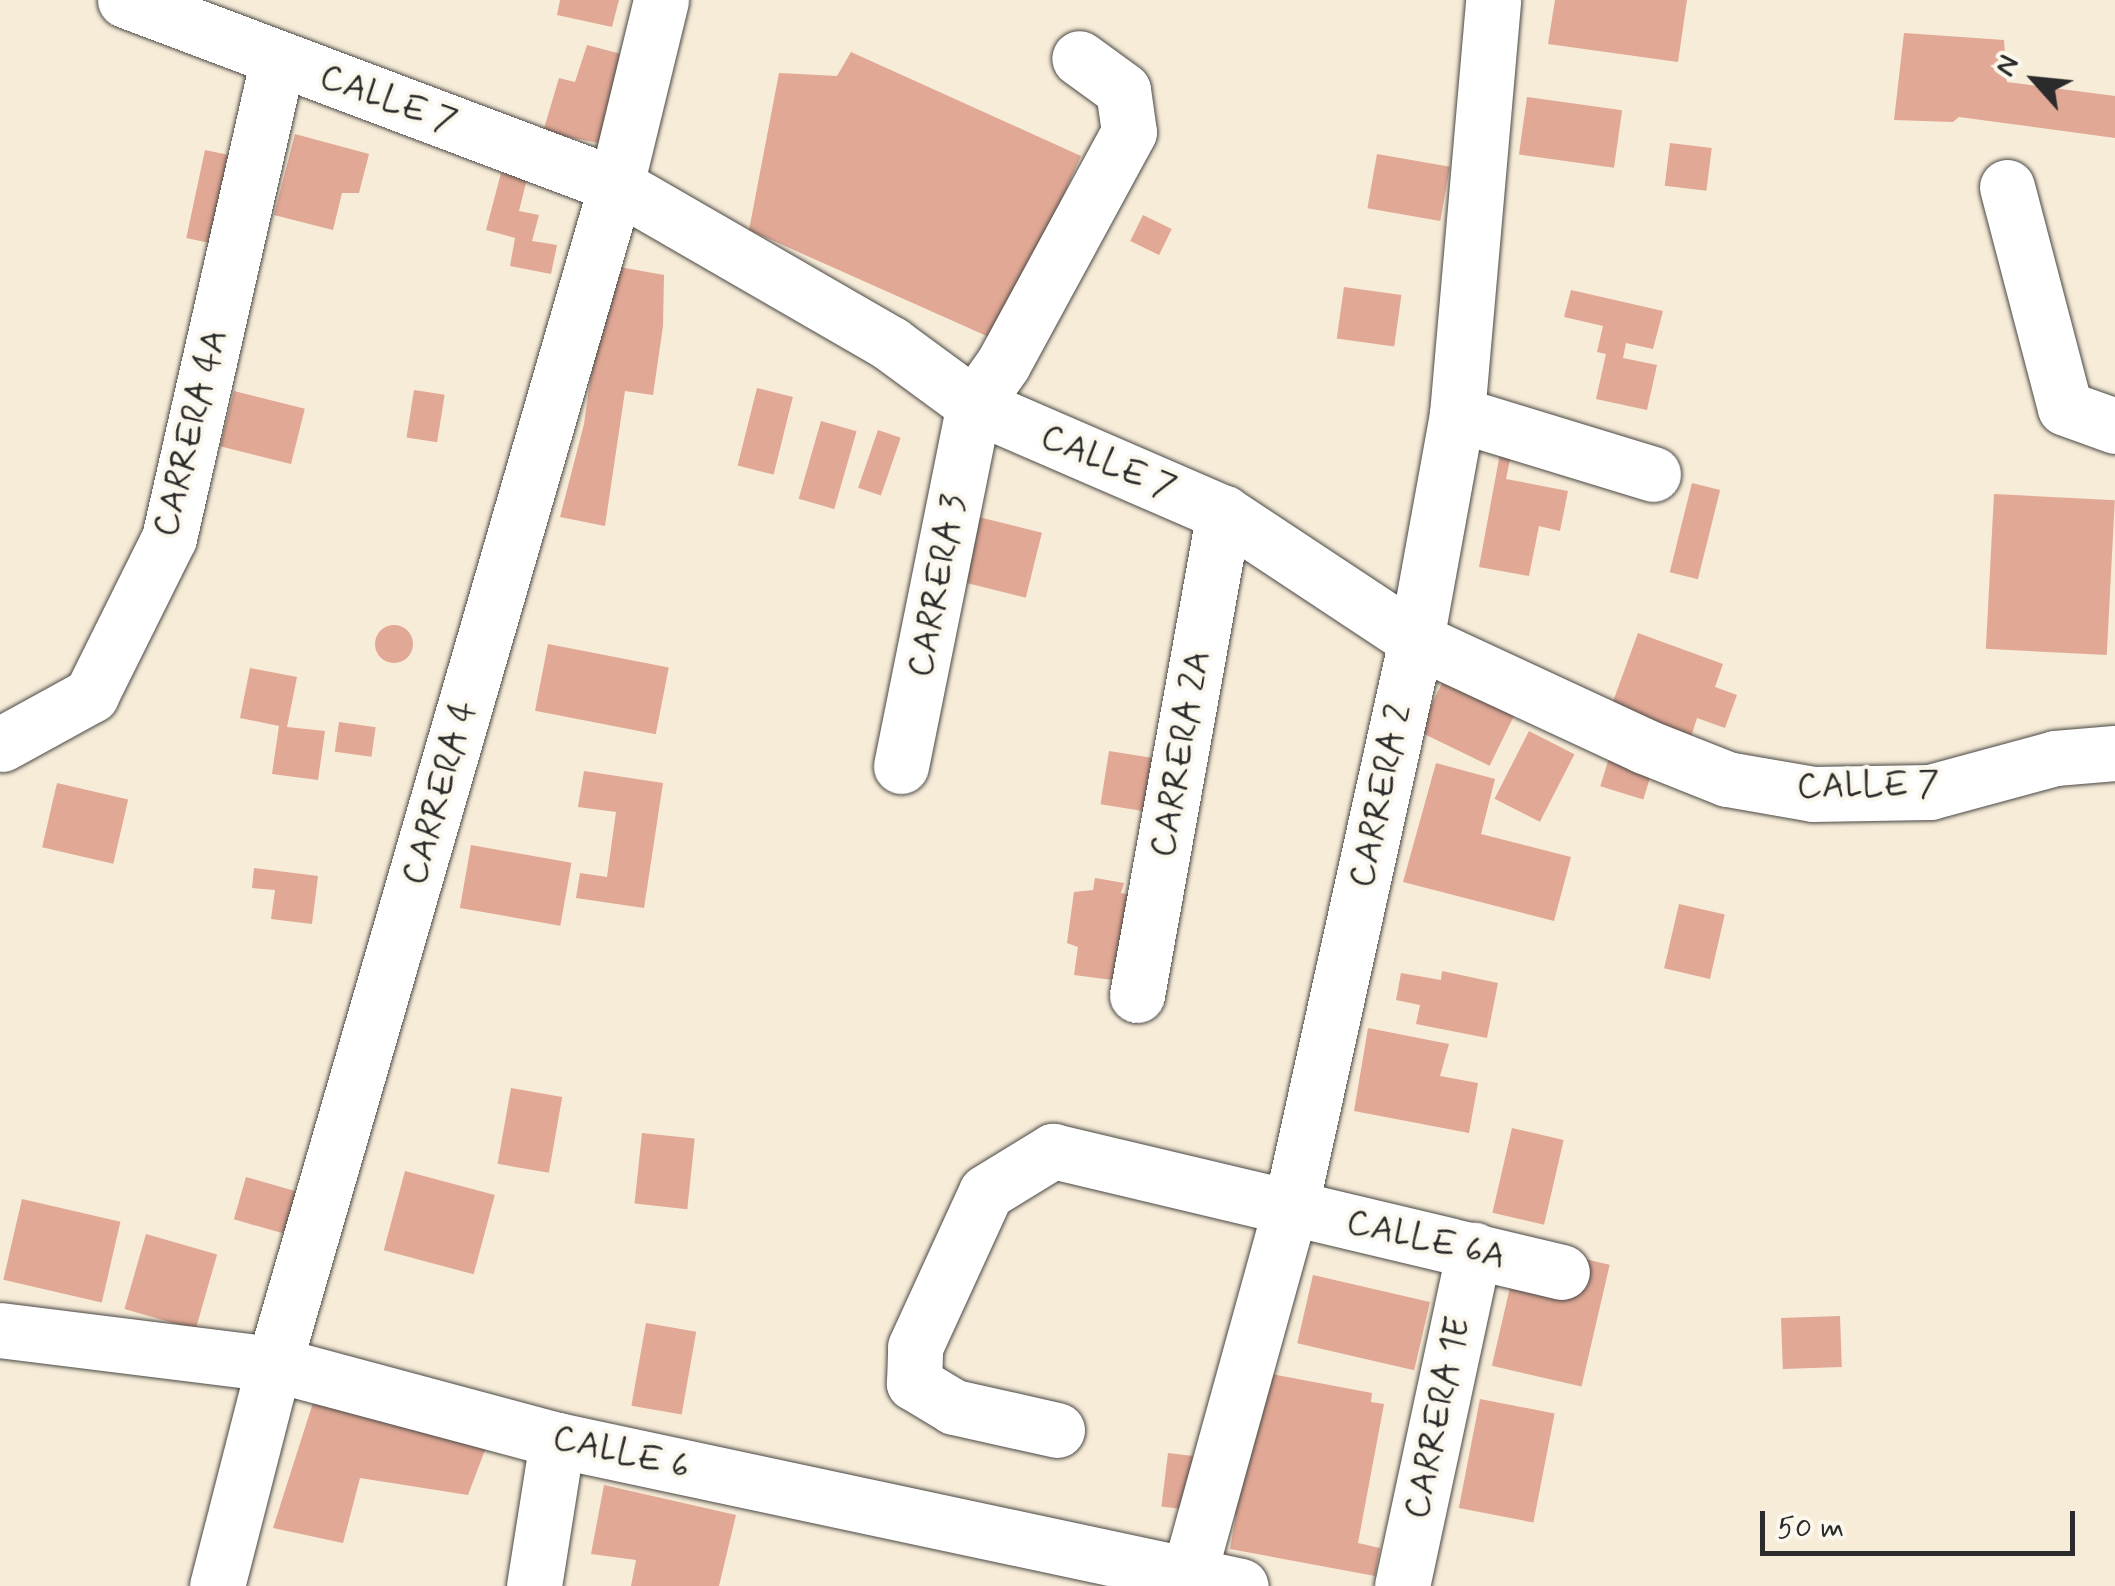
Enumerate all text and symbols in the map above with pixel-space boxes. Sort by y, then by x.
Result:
north arrow [1985,30,2085,130]
text: N [1987,49,2029,83]
street label: CALLE 7 [314,56,462,144]
street label: CARRERA 4A [145,325,237,541]
street label: CALLE 7 [1034,416,1182,510]
street label: CARRERA 3 [900,491,976,681]
street label: CARRERA 2A [1142,647,1220,861]
street label: CARRERA 4 [394,696,486,890]
street label: CARRERA 2 [1341,701,1421,891]
street label: CALLE 7 [1796,764,1940,808]
street label: CALLE 6A [1342,1201,1510,1279]
street label: CARRERA 1E [1396,1313,1480,1523]
street label: CALLE 6 [549,1417,693,1489]
scale bar [1765,1491,2080,1553]
text: 50 m [1777,1509,1844,1548]

